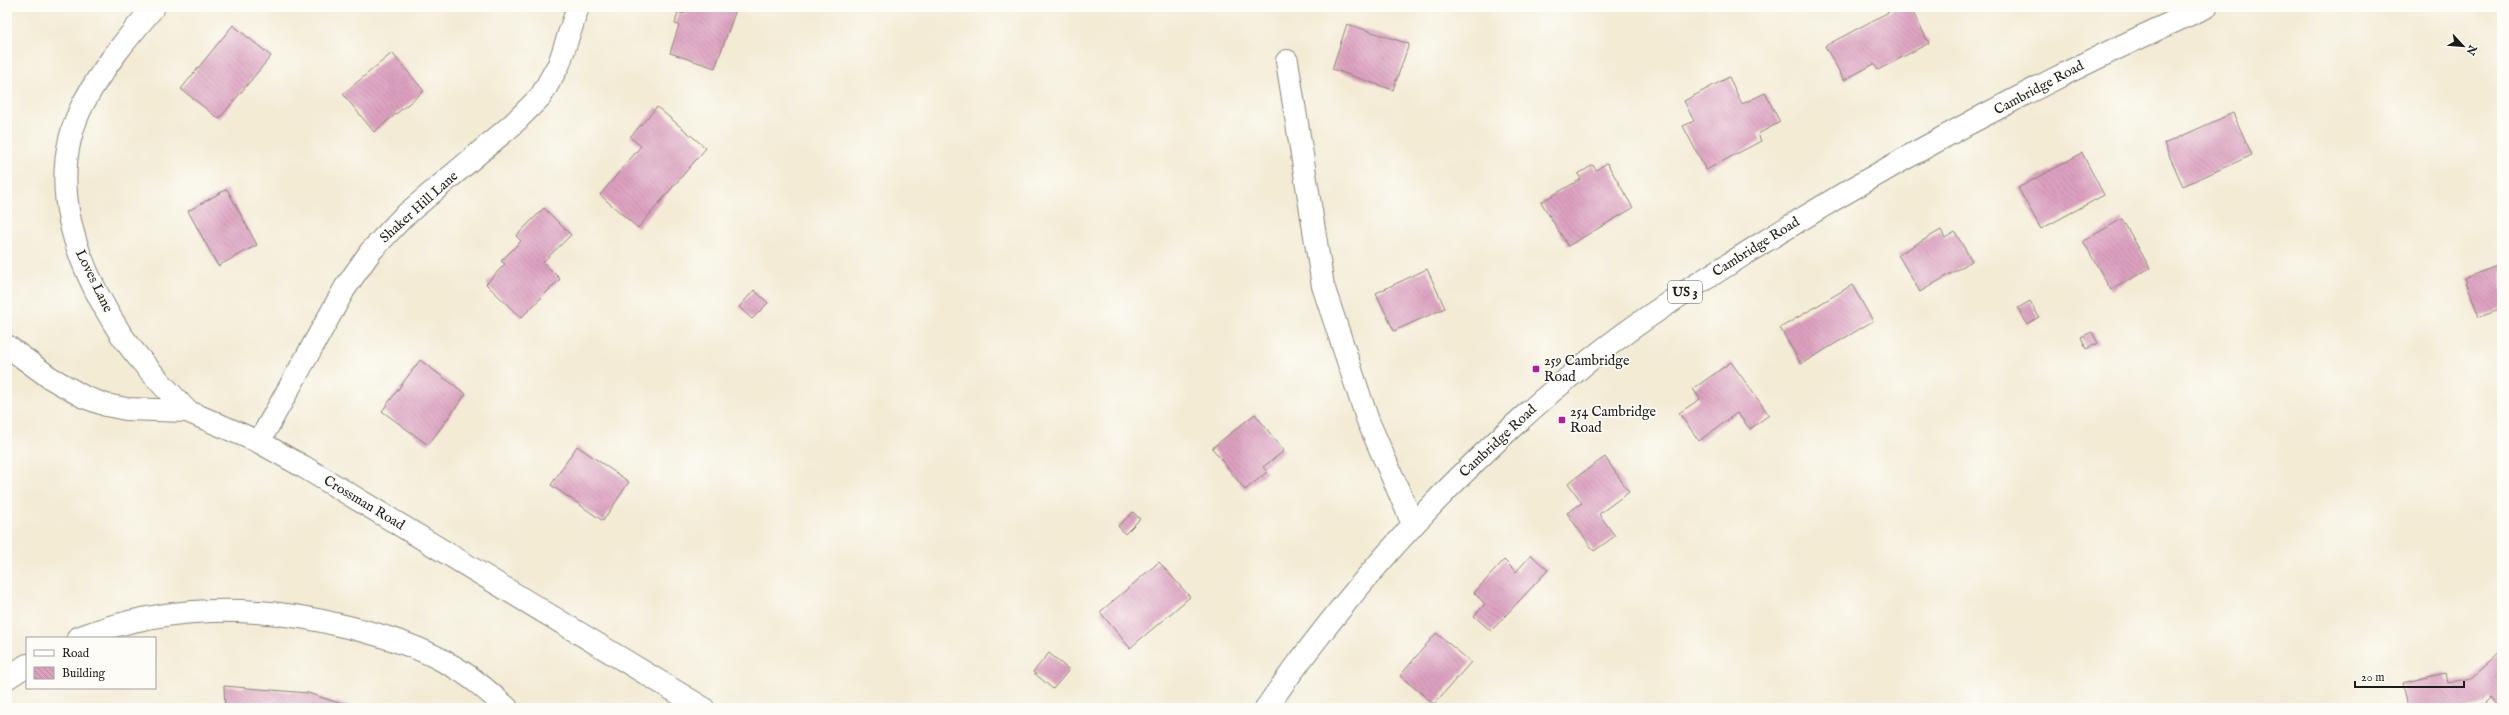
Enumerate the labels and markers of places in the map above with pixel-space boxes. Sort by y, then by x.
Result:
place label: 259 Cambridge Road [1544,352,1630,386]
marker: 259 Cambridge Road [1531,364,1541,374]
place label: 254 Cambridge Road [1570,403,1657,437]
marker: 254 Cambridge Road [1557,415,1567,425]

